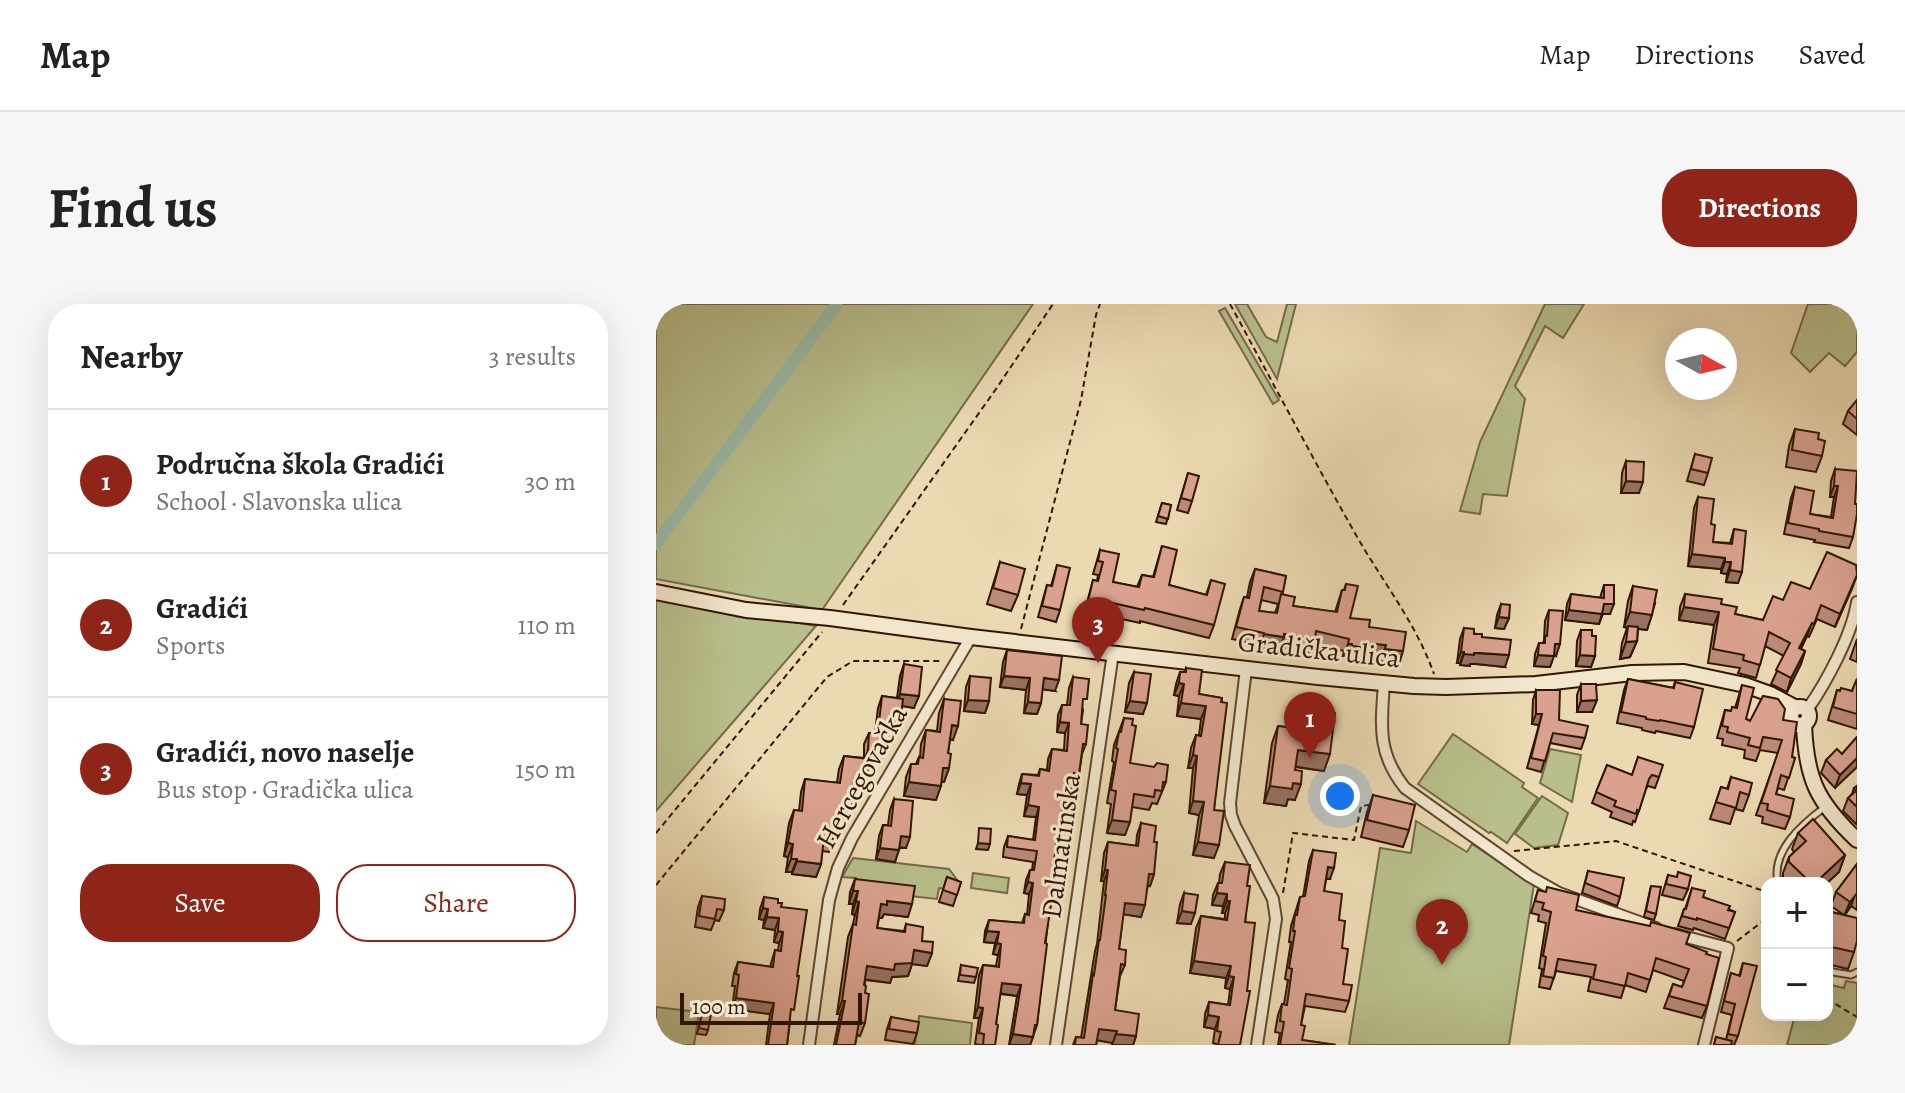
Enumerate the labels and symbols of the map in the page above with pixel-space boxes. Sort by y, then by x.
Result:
north arrow [1665,328,1737,400]
pin: 3 [1072,597,1124,663]
street label: Gradička ulica [1236,623,1402,677]
pin: 1 [1284,692,1336,758]
street label: Hercegovačka [807,699,917,855]
street label: Dalmatinska [1032,771,1090,921]
your location [1320,776,1360,816]
pin: 2 [1416,899,1468,965]
scale bar [680,989,862,1025]

